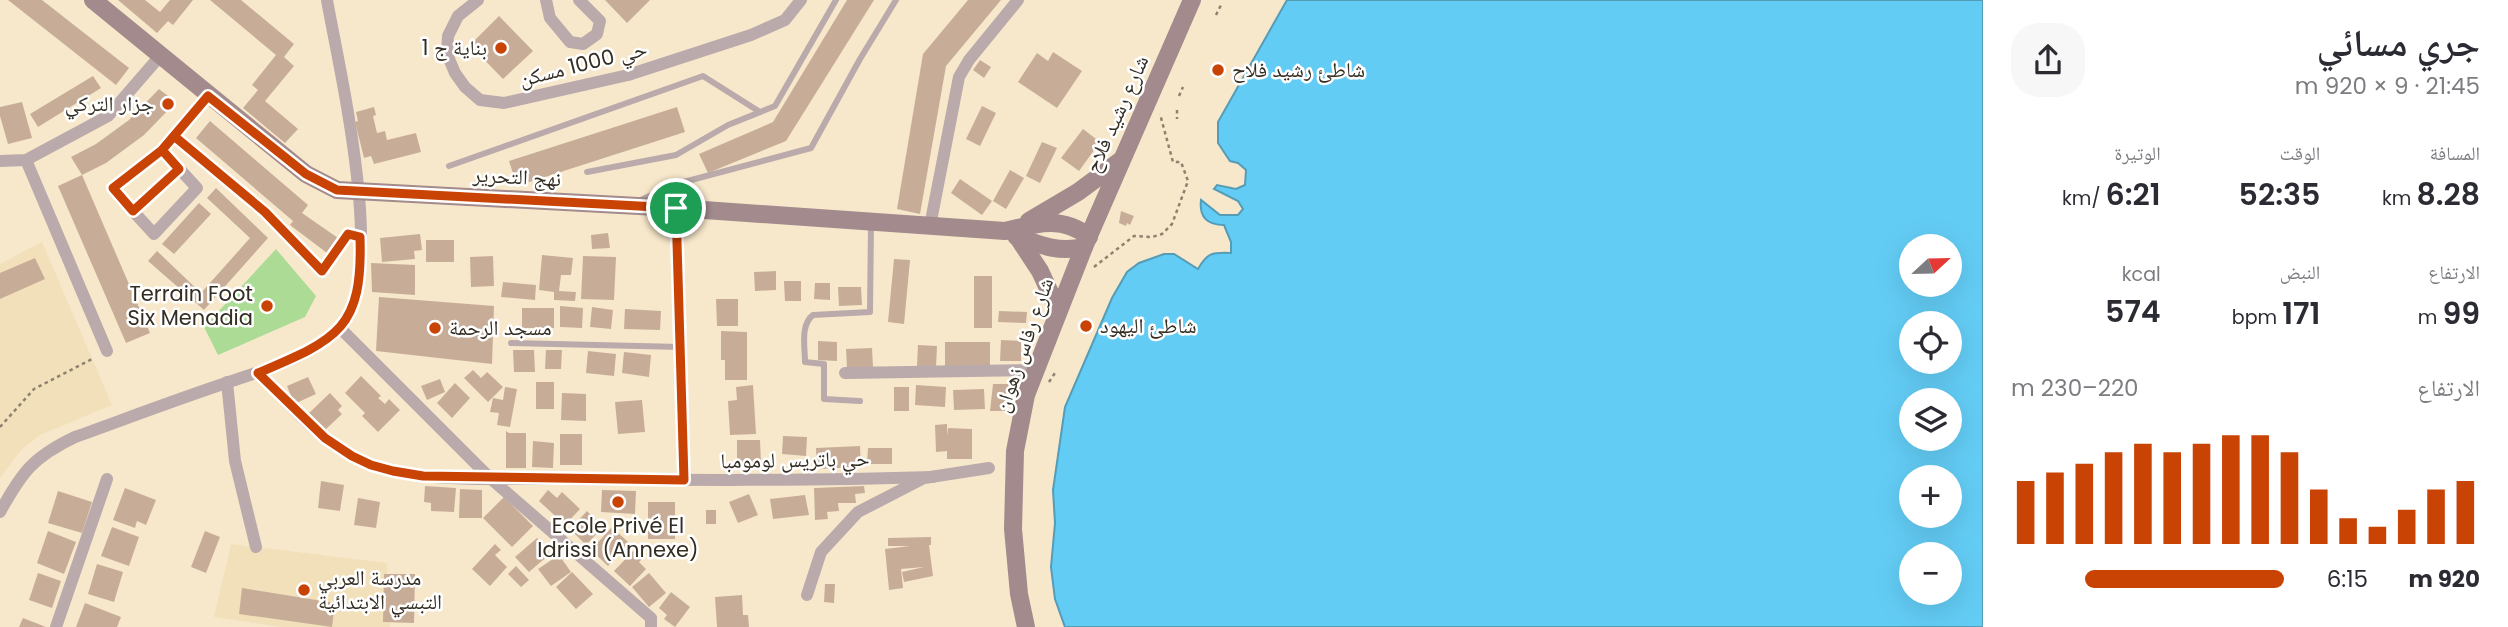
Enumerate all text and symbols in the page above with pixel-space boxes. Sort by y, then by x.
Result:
text: جري مسائي [2316,16,2480,69]
button: share [2011,23,2085,97]
place label: بناية ج 1 [422,33,487,62]
street label: حي 1000 مسكن [516,34,650,96]
marker: بناية ج 1 [493,40,509,56]
street label: شارع رشيد فلاح [1078,51,1155,177]
place label: شاطئ رشيد فلاح [1232,55,1365,84]
marker: شاطئ رشيد فلاح [1210,62,1226,78]
text: 21:45 · 9 × 920 m [2295,70,2480,102]
place label: جزار التركي [65,89,154,120]
marker: جزار التركي [160,96,176,112]
text: الوتيرة [2114,140,2161,167]
text: الوقت [2279,140,2320,167]
text: المسافة [2430,140,2480,167]
street label: نهج التحرير [471,160,562,193]
text: 6:21 [2106,173,2161,216]
text: 52:35 [2239,173,2320,216]
text: 8.28 [2416,173,2480,216]
pin [646,178,706,238]
text: /km [2062,185,2106,212]
text: km [2382,185,2416,212]
icon: arrive [657,189,695,227]
north arrow [1899,234,1962,298]
map controls [1899,234,1962,605]
text: النبض [2280,259,2320,286]
text: الارتفاع [2428,259,2480,286]
text: kcal [2122,261,2161,288]
street label: شارع رفاس زهوان [987,274,1060,416]
place label: Terrain Foot Six Menadia [128,279,253,332]
text: 574 [2105,290,2161,333]
text: 171 [2282,292,2320,335]
text: 99 [2442,292,2480,335]
marker: Terrain Foot Six Menadia [259,298,275,314]
text: bpm [2232,304,2282,331]
text: m [2418,304,2442,331]
place label: شاطئ اليهود [1100,311,1197,340]
button: locate [1899,311,1962,374]
place label: مسجد الرحمة [449,313,552,342]
marker: شاطئ اليهود [1078,318,1094,334]
marker: مسجد الرحمة [427,320,443,336]
text: 220–230 m [2011,372,2139,404]
text: الارتفاع [2417,372,2480,404]
button: layers [1899,388,1962,451]
street label: حي باتريس لومومبا [720,444,870,478]
button: + [1899,465,1962,528]
marker: Ecole Privé El Idrissi (Annexe) [610,494,626,510]
place label: Ecole Privé El Idrissi (Annexe) [537,511,699,564]
button: − [1899,542,1962,605]
place label: مدرسة العربي التبسي الابتدائية [318,563,442,618]
text: 6:15 [2327,563,2368,595]
text: 920 m [2408,563,2480,595]
marker: مدرسة العربي التبسي الابتدائية [296,582,312,598]

